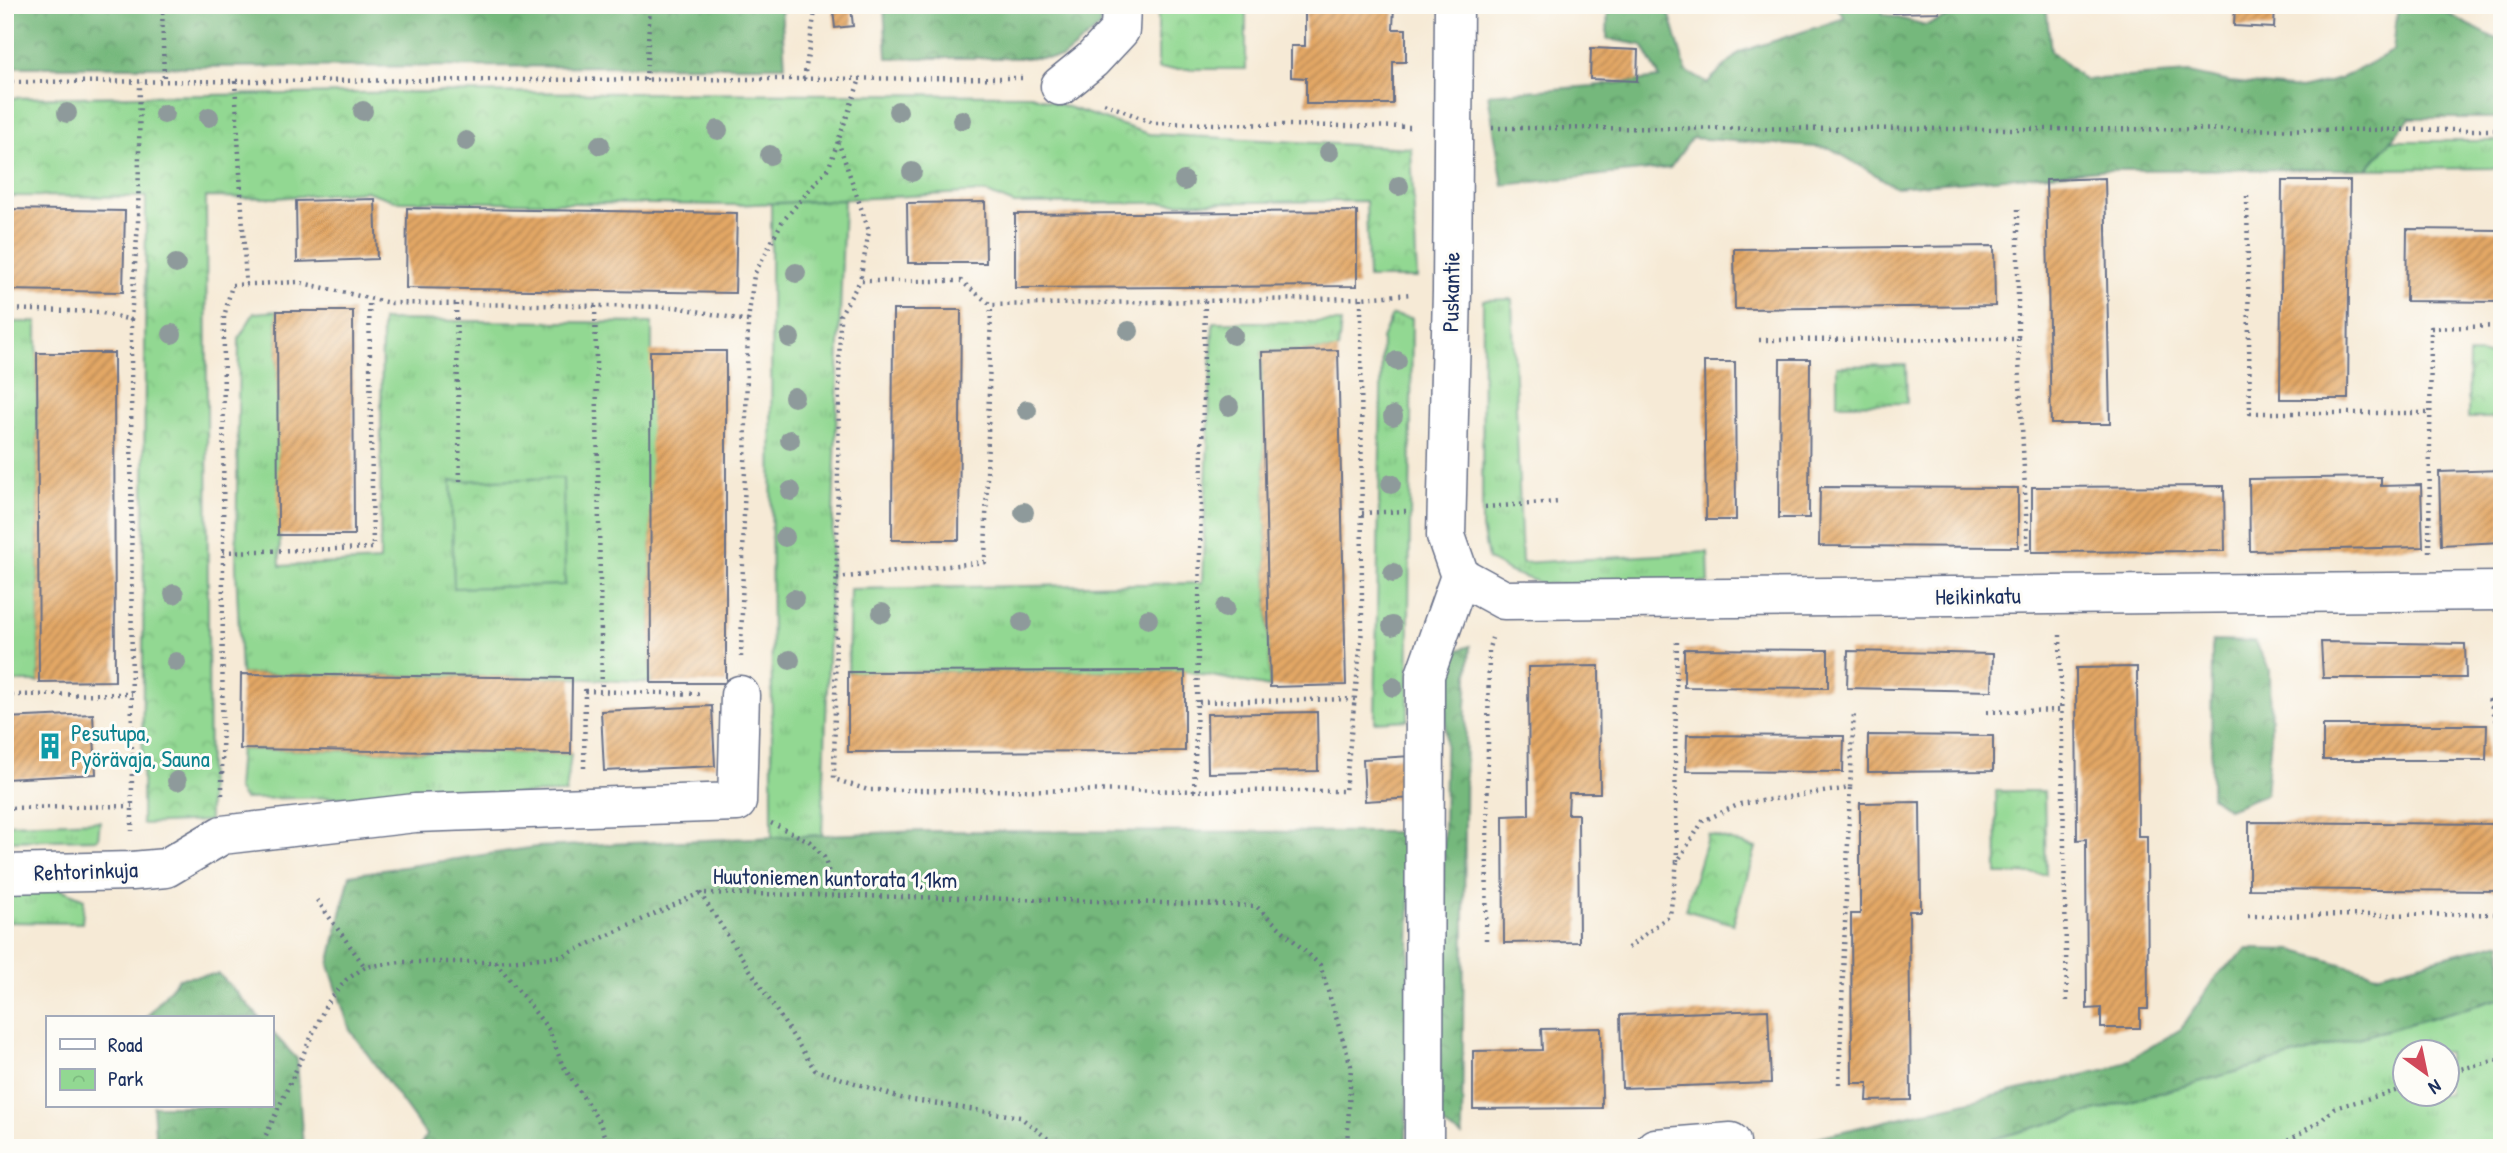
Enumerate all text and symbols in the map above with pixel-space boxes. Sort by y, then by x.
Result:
street label: Puskantie [1434,252,1467,332]
street label: Heikinkatu [1935,579,2021,612]
place label: Pesutupa, Pyörävaja, Sauna [71,717,210,774]
building icon: Pesutupa, Pyörävaja, Sauna [35,731,65,761]
street label: Rehtorinkuja [33,853,138,888]
street label: Huutoniemen kuntorata 1,1km [713,860,957,895]
legend [46,1016,273,1108]
text: Road [108,1030,142,1059]
north arrow [2392,1038,2462,1108]
text: Park [108,1064,143,1093]
text: N [2424,1074,2447,1101]

